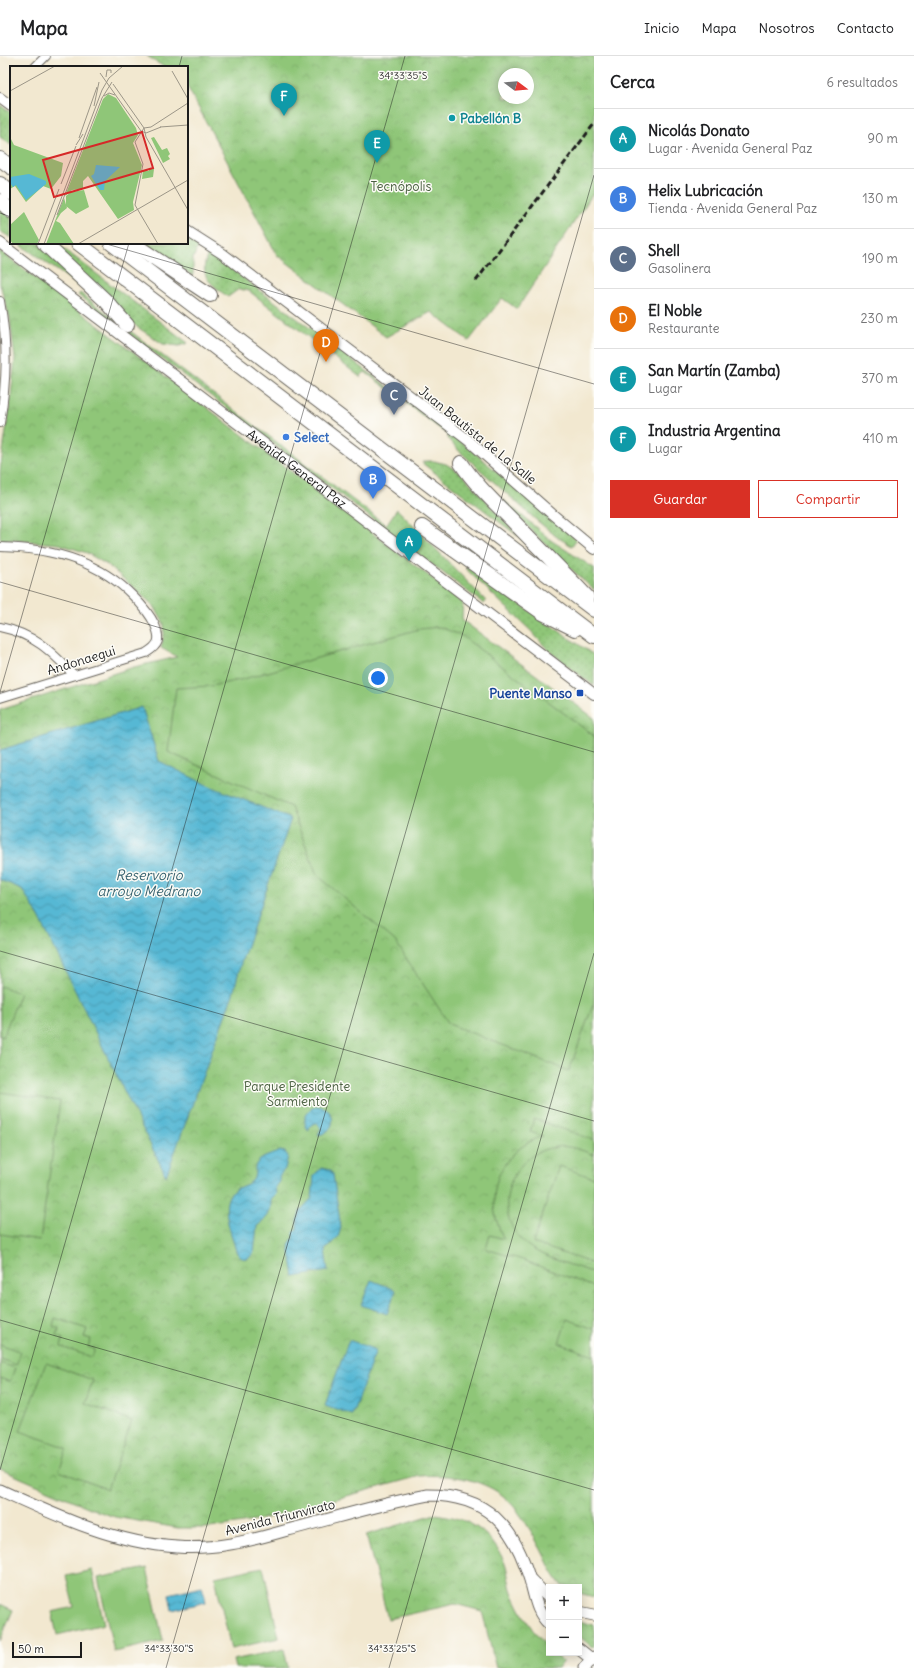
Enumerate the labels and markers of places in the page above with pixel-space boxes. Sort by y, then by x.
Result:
pin: F [271,83,297,116]
place label: Pabellón B [460,110,522,127]
marker: Pabellón B [447,113,457,123]
pin: E [364,130,390,163]
pin: D [313,329,339,362]
pin: C [381,382,407,415]
place label: Select [294,429,330,446]
marker: Select [281,432,291,442]
pin: B [360,466,386,499]
pin: A [396,528,422,561]
place label: Puente Manso [489,685,572,702]
marker: Puente Manso [575,688,585,698]

